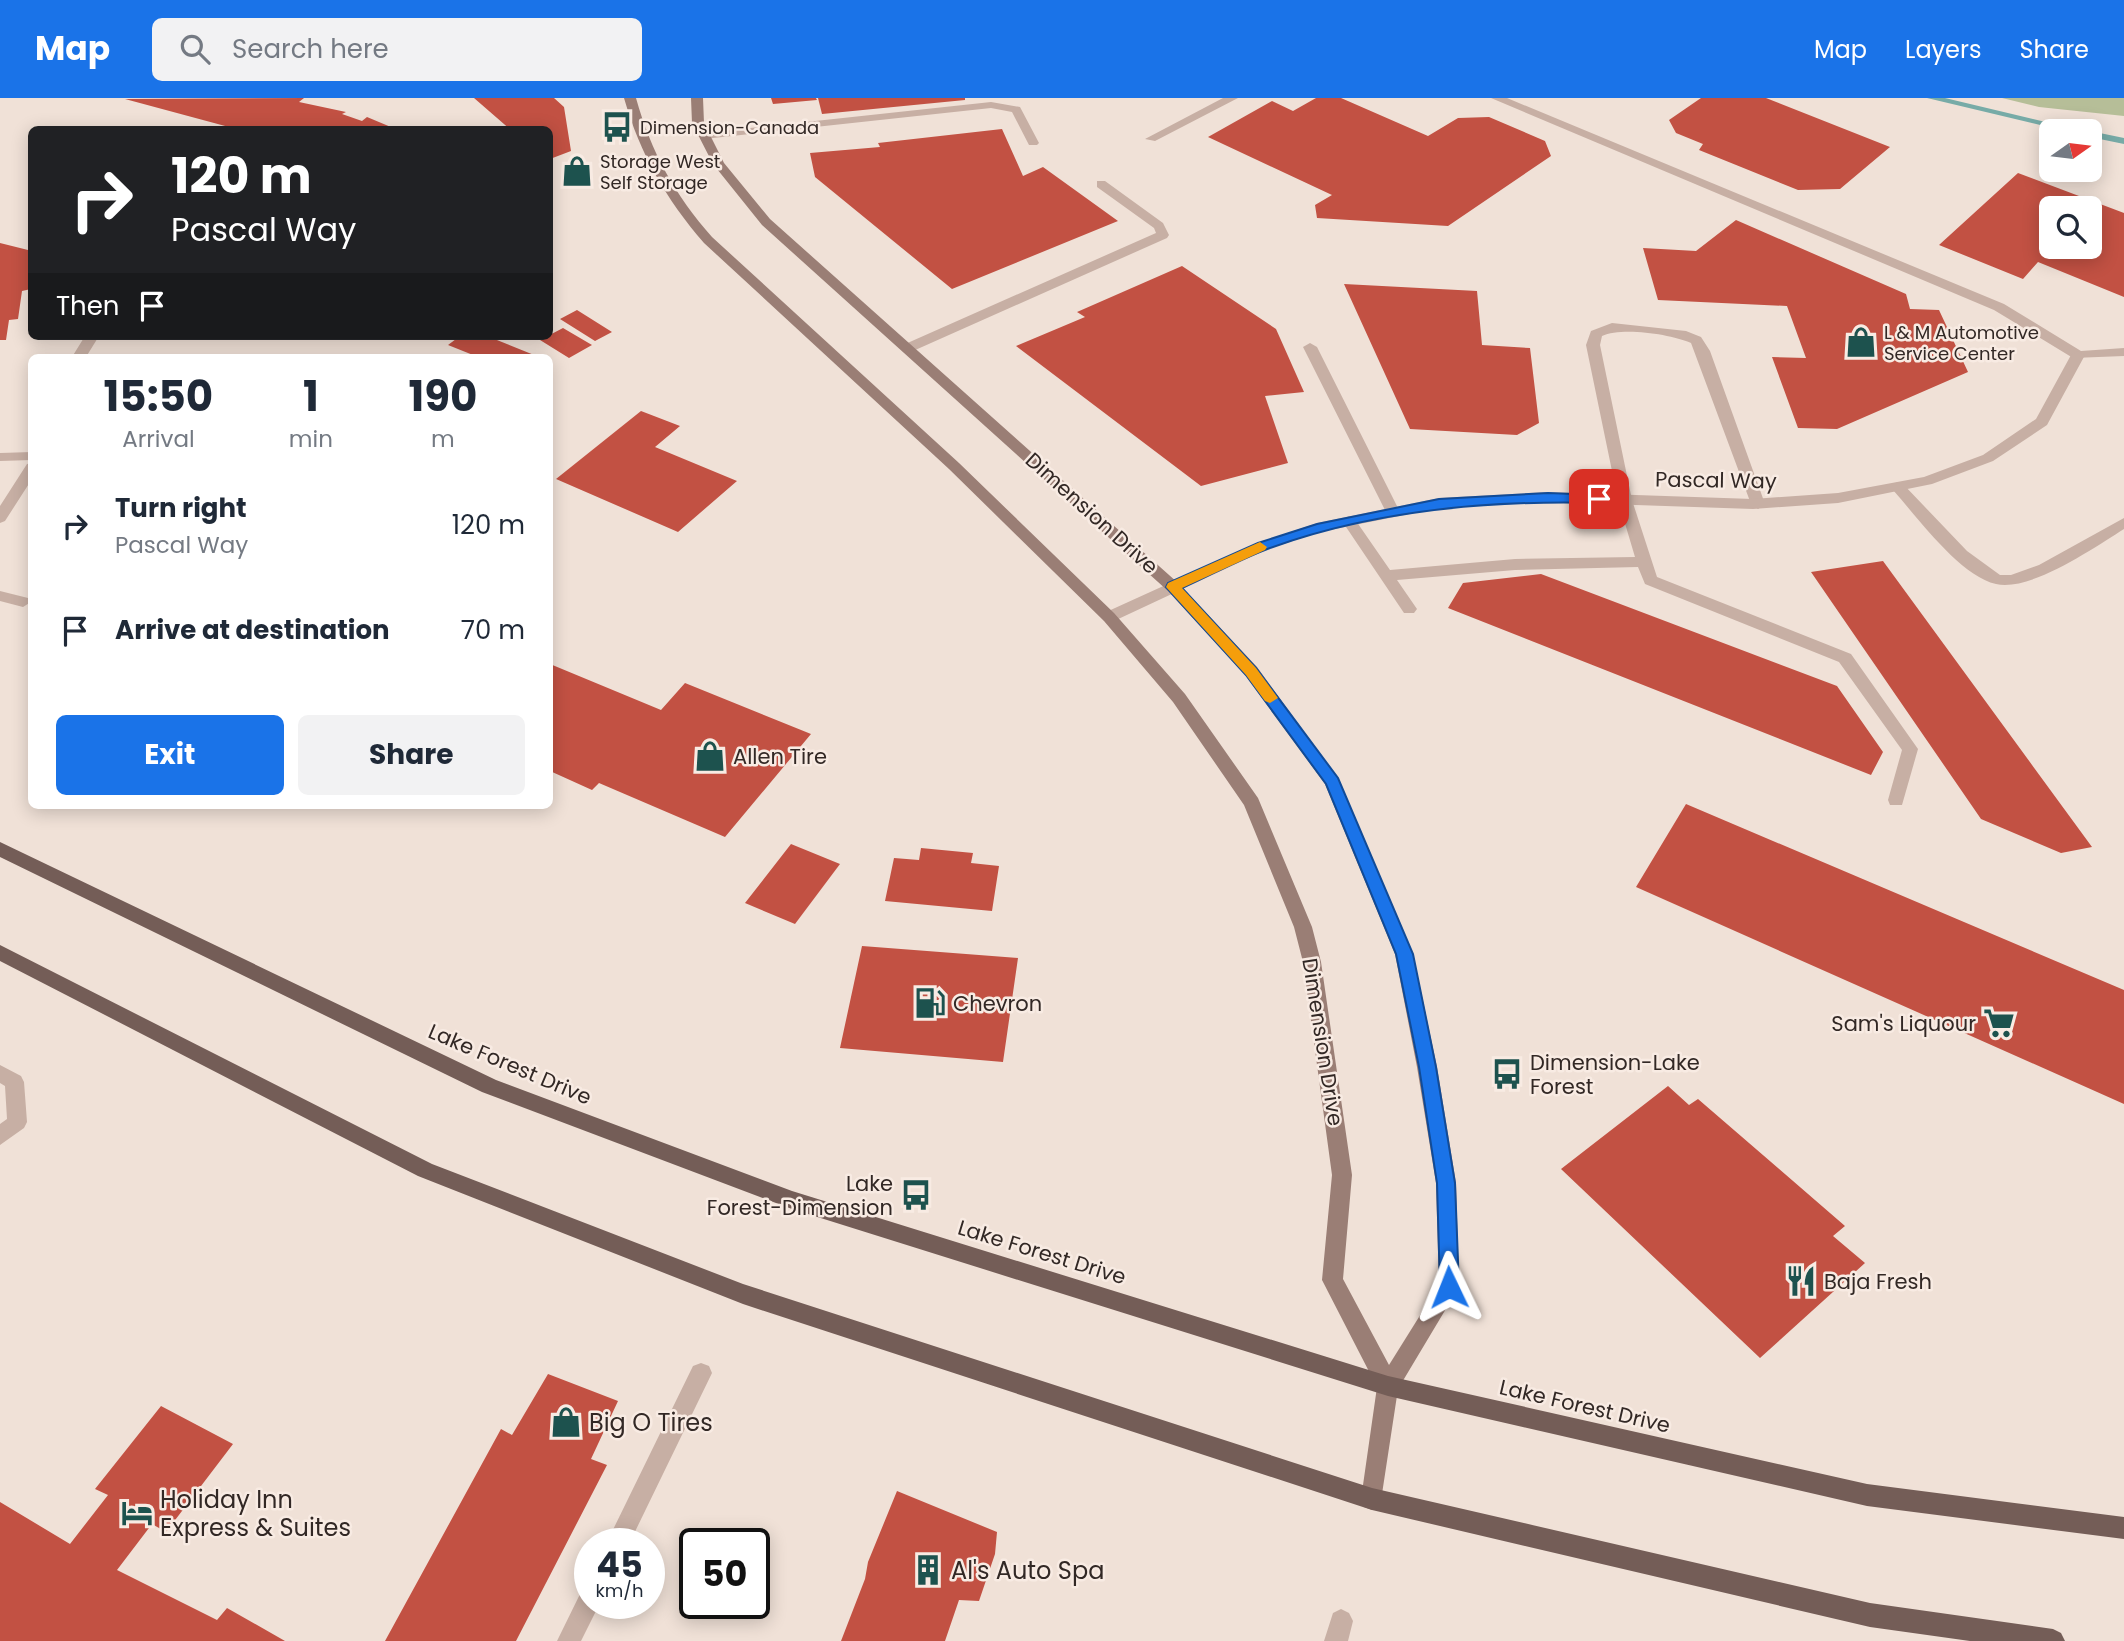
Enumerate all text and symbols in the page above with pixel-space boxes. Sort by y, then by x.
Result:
search box [152,18,642,81]
text: Map [35,25,110,72]
icon: search [176,30,214,68]
text: Search here [232,31,389,67]
text: Map [1814,33,1867,66]
text: Layers [1905,33,1981,66]
text: Share [2019,33,2089,66]
bus stop icon: Dimension-Canada [600,110,634,144]
place label: Dimension-Canada [640,115,819,140]
north arrow [2039,119,2102,182]
map controls [2039,119,2102,259]
text: 120 m [171,142,312,210]
place label: Storage West Self Storage [600,149,720,195]
icon: right [56,154,147,245]
shop icon: Storage West Self Storage [560,154,594,188]
button: search [2039,196,2102,259]
text: Pascal Way [171,207,356,252]
icon: arrive [133,287,171,325]
text: Then [56,288,119,324]
place label: L & M Automotive Service Center [1884,320,2039,366]
shop icon: L & M Automotive Service Center [1844,325,1878,359]
text: 15:50 [104,367,213,426]
text: 1 [303,367,319,426]
text: 190 [408,367,477,426]
text: Arrival [122,423,195,455]
text: min [289,423,333,455]
text: m [431,423,455,455]
street label: Dimension Drive [1019,446,1165,580]
street label: Pascal Way [1655,464,1777,496]
pin [1569,469,1629,529]
icon: arrive [1580,480,1618,518]
text: Turn right [115,490,247,526]
icon: right [56,507,94,545]
text: 120 m [452,507,525,543]
text: Pascal Way [115,529,248,561]
icon: arrive [56,612,94,650]
text: Arrive at destination [115,612,390,648]
text: 70 m [461,612,525,648]
button: Exit [56,715,284,795]
button: Share [298,715,525,795]
shop icon: Allen Tire [693,739,727,773]
place label: Allen Tire [733,742,827,771]
street label: Dimension Drive [1295,956,1351,1128]
fuel station icon: Chevron [913,986,947,1020]
place label: Chevron [953,989,1042,1018]
supermarket icon: Sam's Liquour [1982,1006,2016,1040]
place label: Sam's Liquour [1831,1009,1976,1038]
street label: Lake Forest Drive [424,1017,596,1111]
place label: Dimension-Lake Forest [1530,1048,1700,1101]
bus stop icon: Dimension-Lake Forest [1490,1057,1524,1091]
place label: Lake Forest-Dimension [707,1169,893,1222]
bus stop icon: Lake Forest-Dimension [899,1178,933,1212]
street label: Lake Forest Drive [954,1213,1130,1291]
position arrow [1412,1250,1486,1324]
restaurant icon: Baja Fresh [1784,1264,1818,1298]
place label: Baja Fresh [1824,1267,1932,1296]
street label: Lake Forest Drive [1497,1372,1673,1440]
shop icon: Big O Tires [549,1405,583,1439]
place label: Big O Tires [589,1406,713,1439]
place label: Holiday Inn Express & Suites [160,1483,351,1544]
hotel icon: Holiday Inn Express & Suites [120,1496,154,1530]
speed limit sign: 50 [679,1528,770,1619]
text: 45 [596,1540,643,1589]
building icon: Al's Auto Spa [911,1553,945,1587]
place label: Al's Auto Spa [951,1554,1104,1587]
text: km/h [596,1578,643,1603]

